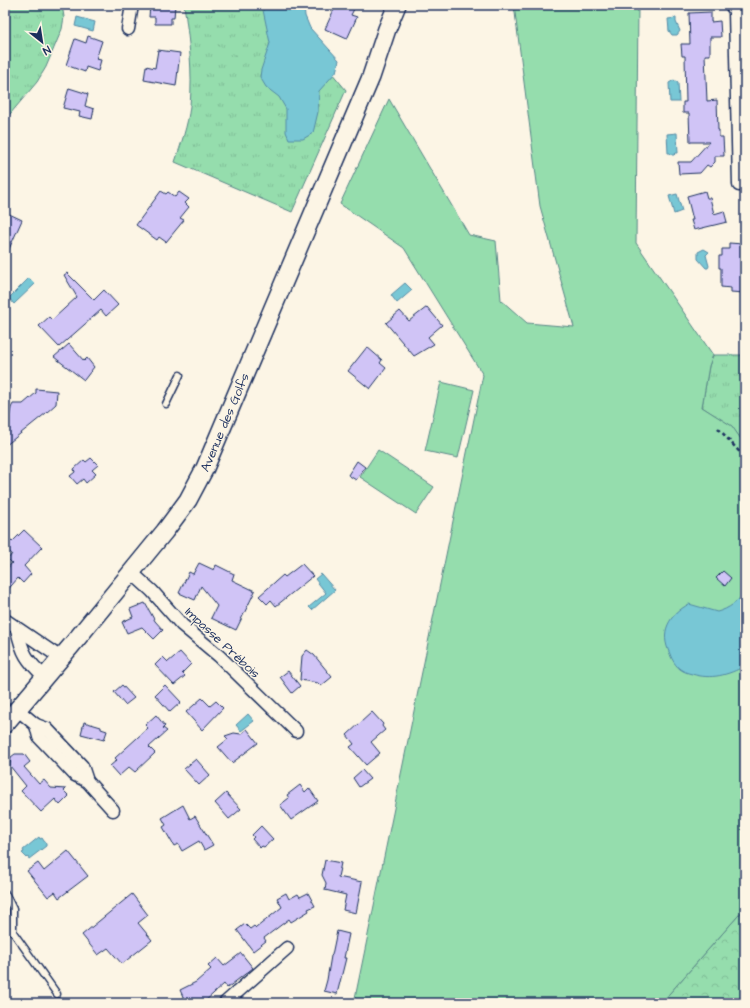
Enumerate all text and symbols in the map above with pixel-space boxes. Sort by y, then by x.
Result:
north arrow [22,22,62,62]
text: N [40,42,53,58]
street label: Avenue des Golfs [196,370,254,474]
street label: Impasse Prébois [181,603,264,683]

